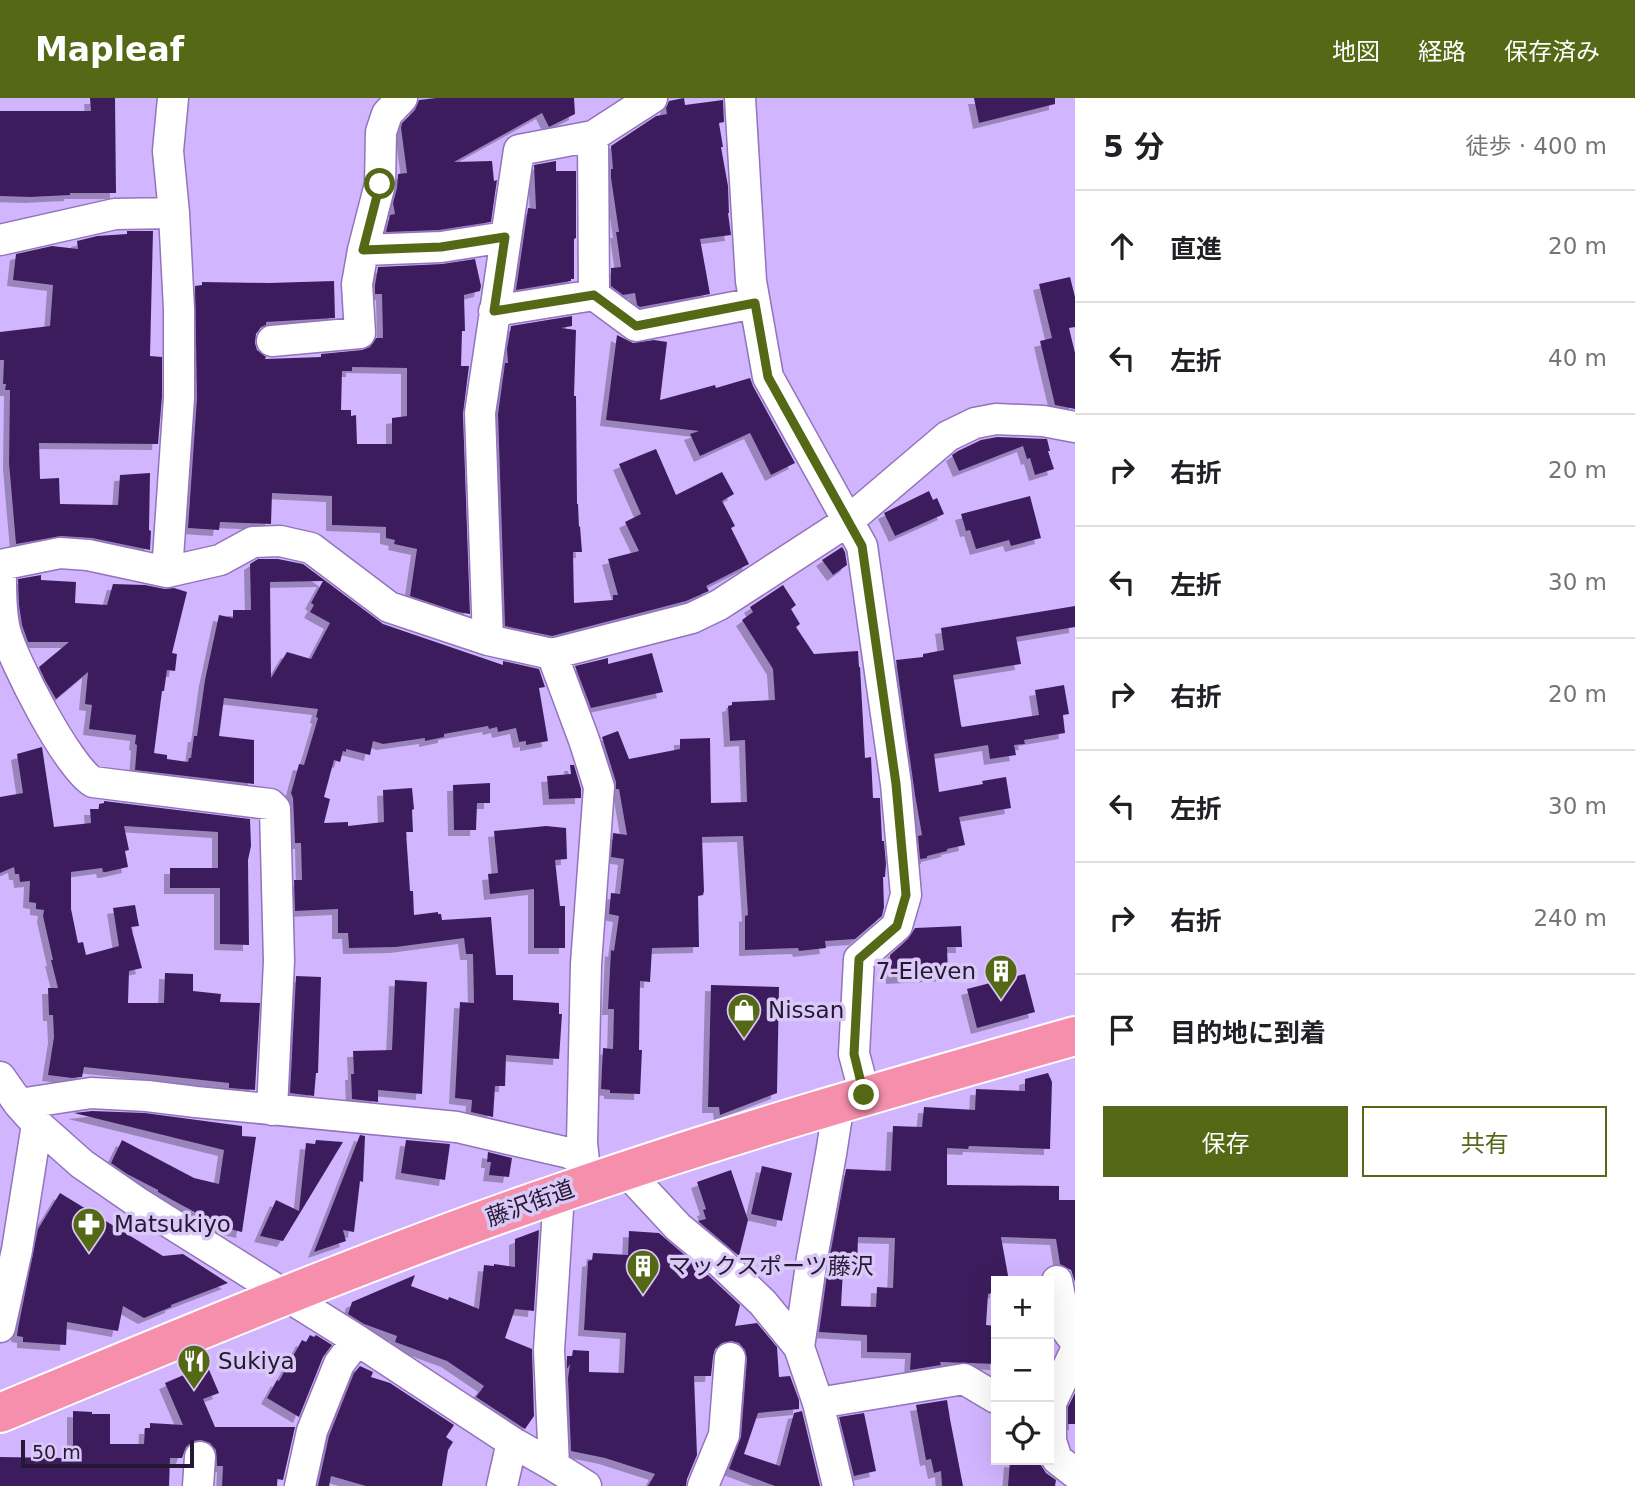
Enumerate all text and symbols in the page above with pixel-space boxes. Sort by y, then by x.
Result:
text: Mapleaf [35,30,184,69]
text: 地図 [1332,38,1380,66]
text: 経路 [1418,38,1466,66]
text: 保存済み [1504,38,1600,66]
text: 5 分 [1103,129,1164,164]
text: 徒歩 · 400 m [1465,133,1607,159]
route start [364,168,395,199]
icon: ahead [1103,227,1141,265]
text: 20 m [1548,233,1607,259]
text: 直進 [1170,234,1222,264]
icon: left [1103,339,1141,377]
text: 40 m [1548,345,1607,371]
text: 左折 [1170,346,1222,376]
icon: right [1103,451,1141,489]
text: 20 m [1548,457,1607,483]
text: 右折 [1170,458,1222,488]
icon: left [1103,563,1141,601]
text: 30 m [1548,569,1607,595]
text: 左折 [1170,570,1222,600]
icon: right [1103,675,1141,713]
text: 20 m [1548,681,1607,707]
text: 右折 [1170,682,1222,712]
icon: left [1103,787,1141,825]
text: 30 m [1548,793,1607,819]
text: 左折 [1170,794,1222,824]
icon: right [1103,899,1141,937]
text: 240 m [1533,905,1607,931]
text: 右折 [1170,906,1222,936]
building icon: 7-Eleven [982,952,1020,1001]
place label: 7-Eleven [876,958,976,984]
shop icon: Nissan [725,991,763,1040]
place label: Nissan [768,997,844,1023]
icon: arrive [1103,1011,1141,1049]
text: 目的地に到着 [1170,1018,1326,1048]
route end [848,1079,879,1110]
button: 保存 [1103,1106,1348,1177]
button: 共有 [1362,1106,1607,1177]
street label: 藤沢街道 [482,1175,578,1231]
pharmacy icon: Matsukiyo [70,1205,108,1254]
place label: Matsukiyo [114,1211,231,1237]
building icon: マックスポーツ藤沢 [624,1247,662,1296]
place label: マックスポーツ藤沢 [668,1253,874,1279]
map controls [991,1276,1054,1465]
button: + [991,1276,1054,1339]
button: − [991,1339,1054,1402]
restaurant icon: Sukiya [175,1342,213,1391]
place label: Sukiya [218,1348,295,1374]
button: locate [991,1402,1054,1465]
scale bar [21,1437,194,1469]
text: 50 m [32,1441,81,1463]

